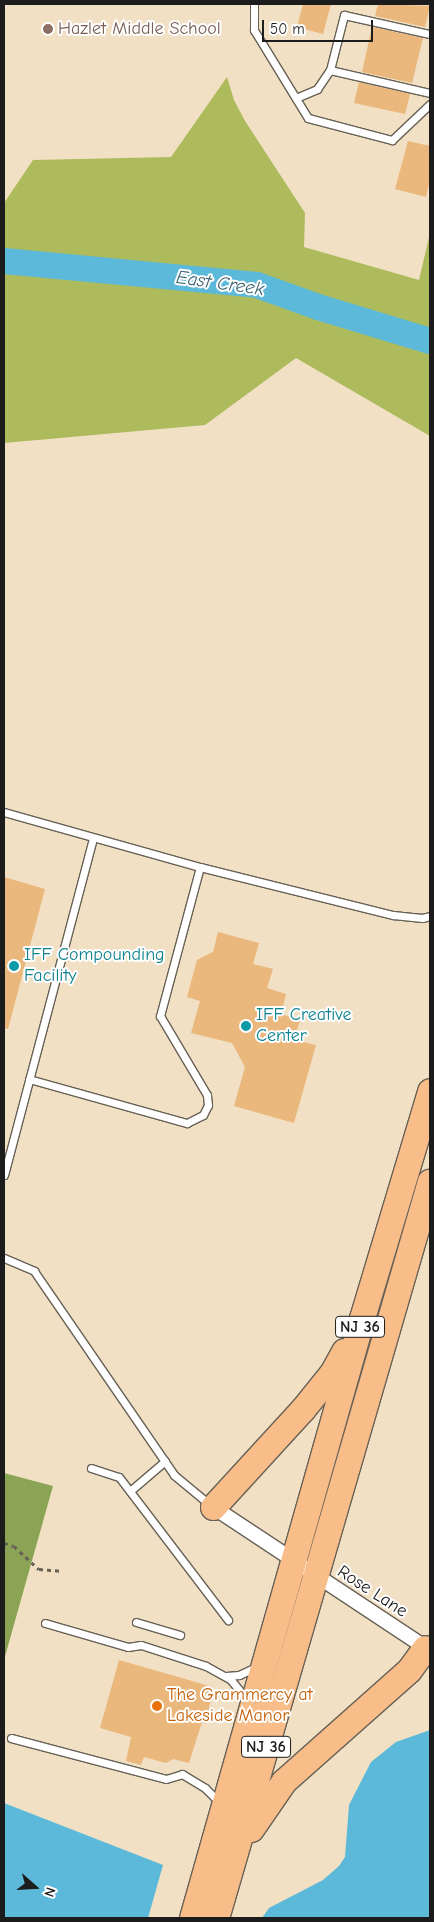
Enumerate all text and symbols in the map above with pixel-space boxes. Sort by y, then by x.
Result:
scale bar [264,10,375,42]
place label: Hazlet Middle School [58,18,221,40]
text: 50 m [270,20,305,38]
marker: Hazlet Middle School [42,23,54,35]
water label: East Creek [175,267,265,301]
place label: IFF Compounding Facility [24,945,165,988]
marker: IFF Compounding Facility [8,960,20,972]
place label: IFF Creative Center [256,1005,351,1048]
marker: IFF Creative Center [240,1020,252,1032]
road number: NJ 36 [335,1314,385,1340]
street label: Rose Lane [333,1561,411,1623]
place label: The Grammercy at Lakeside Manor [167,1685,313,1728]
marker: The Grammercy at Lakeside Manor [151,1700,163,1712]
road number: NJ 36 [241,1734,291,1760]
north arrow [10,1862,60,1912]
text: N [40,1885,59,1899]

